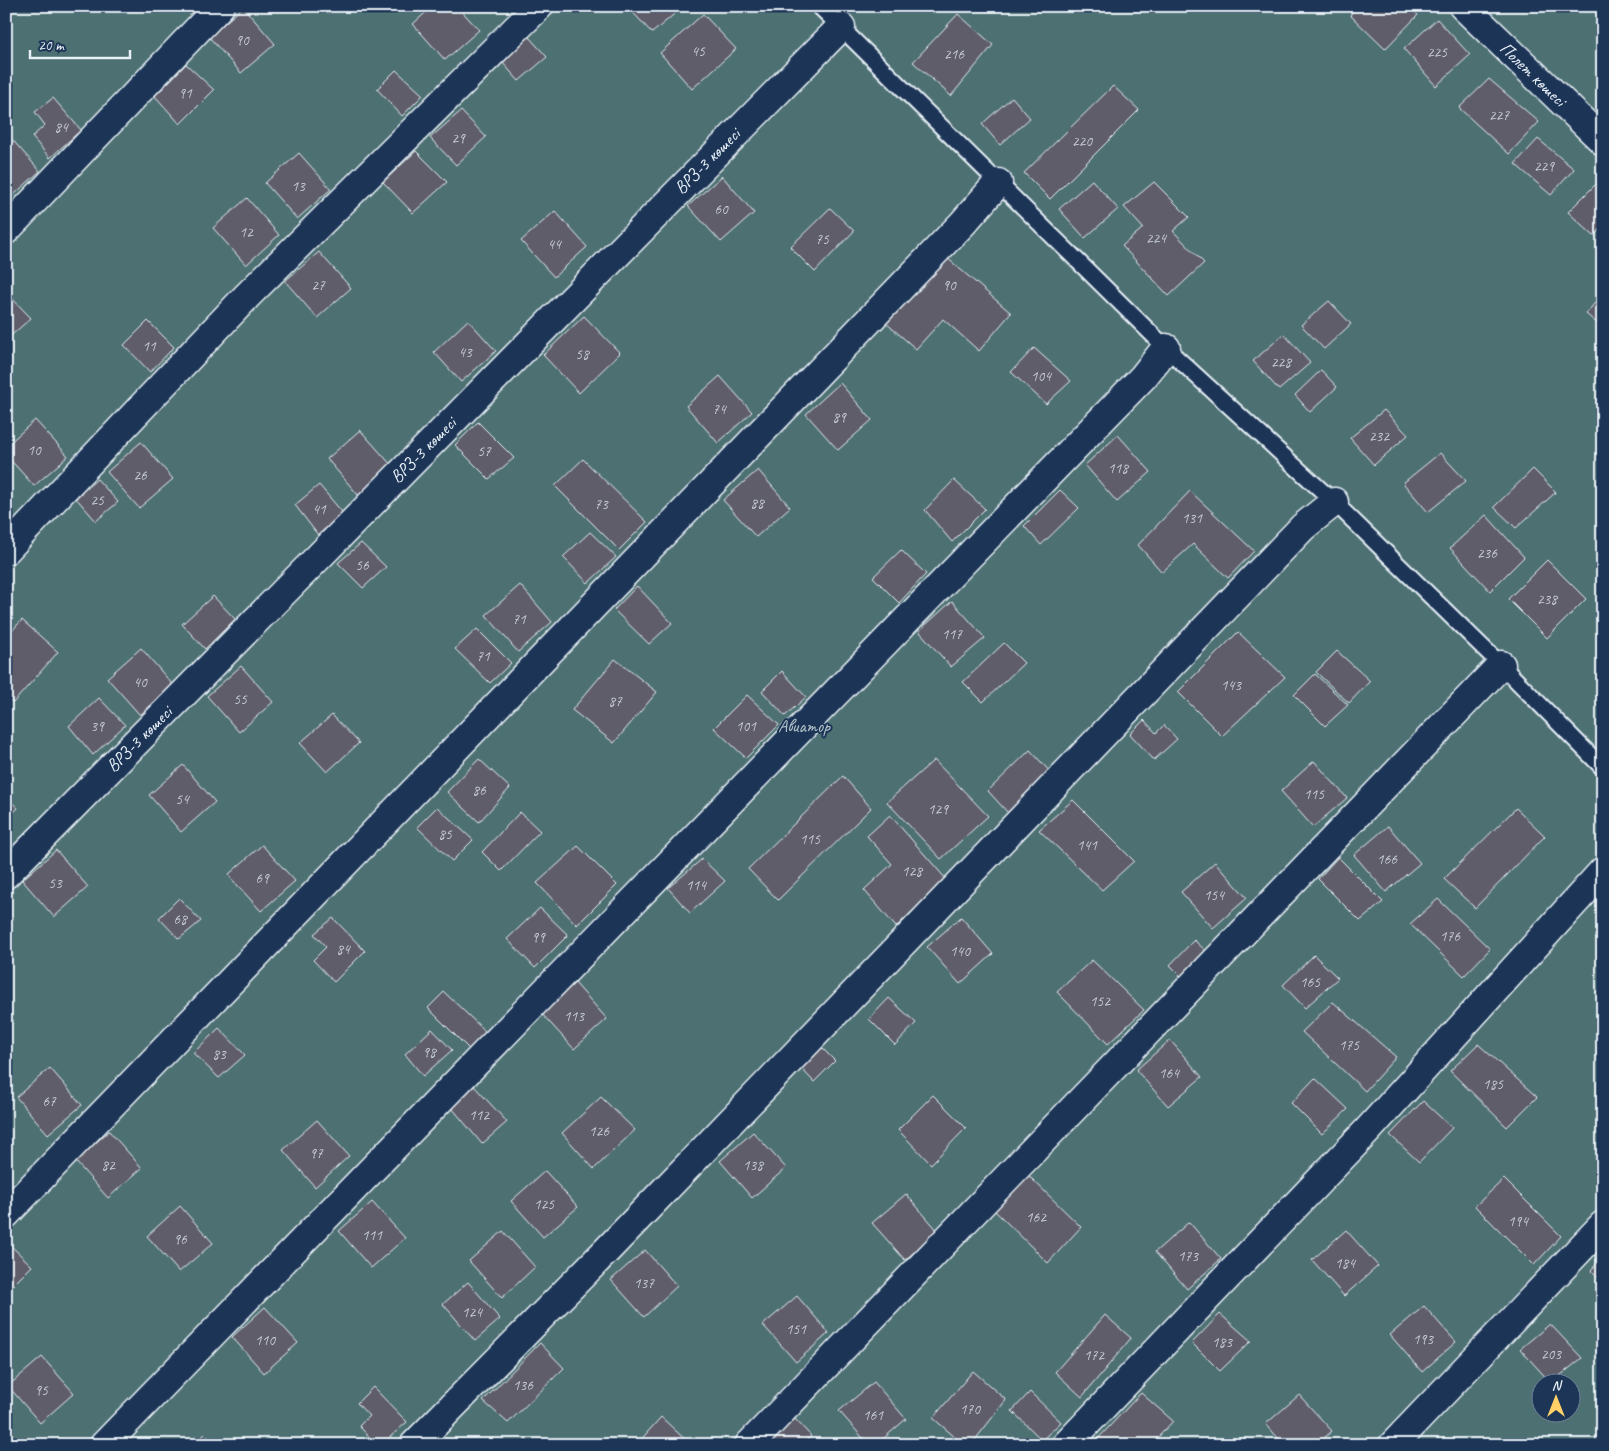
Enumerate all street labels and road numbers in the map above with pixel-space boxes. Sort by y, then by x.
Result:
street label: Полет көшесі [1495,37,1573,113]
street label: ВРЗ-3 көшесі [669,122,746,199]
street label: ВРЗ-3 көшесі [385,411,462,488]
street label: ВРЗ-3 көшесі [101,700,178,777]

